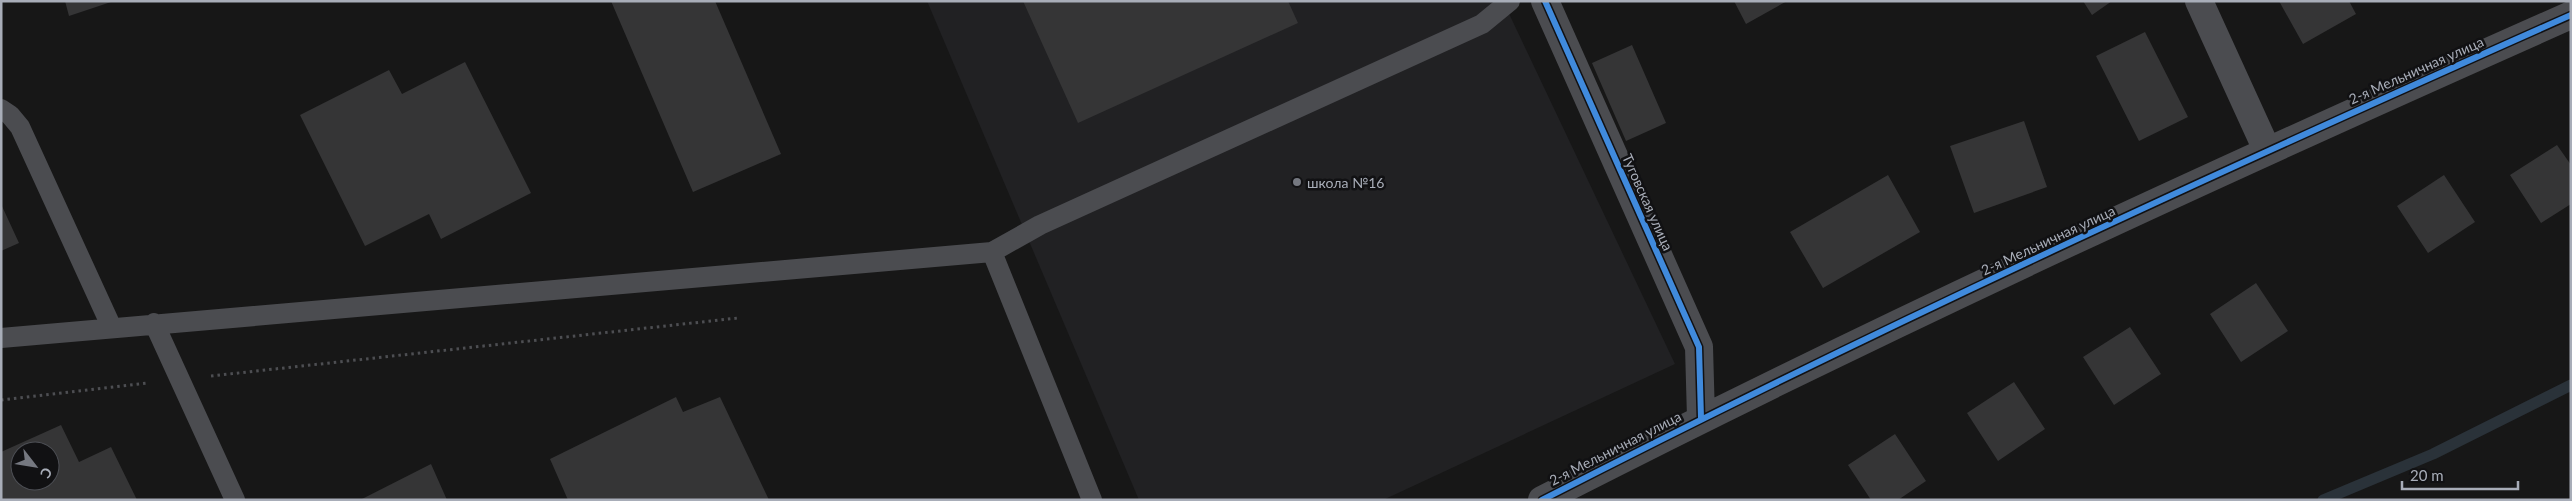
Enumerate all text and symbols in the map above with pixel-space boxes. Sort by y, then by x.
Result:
street label: 2-я Мельничная улица [2346,33,2486,107]
street label: Туговская улица [1619,151,1677,253]
place label: школа №16 [1307,174,1384,191]
marker: школа №16 [1291,176,1303,188]
street label: 2-я Мельничная улица [1978,202,2118,278]
street label: 2-я Мельничная улица [1546,407,1684,489]
north arrow [10,441,60,491]
scale bar [2402,458,2518,490]
text: С [37,465,56,482]
text: 20 m [2410,466,2444,484]

